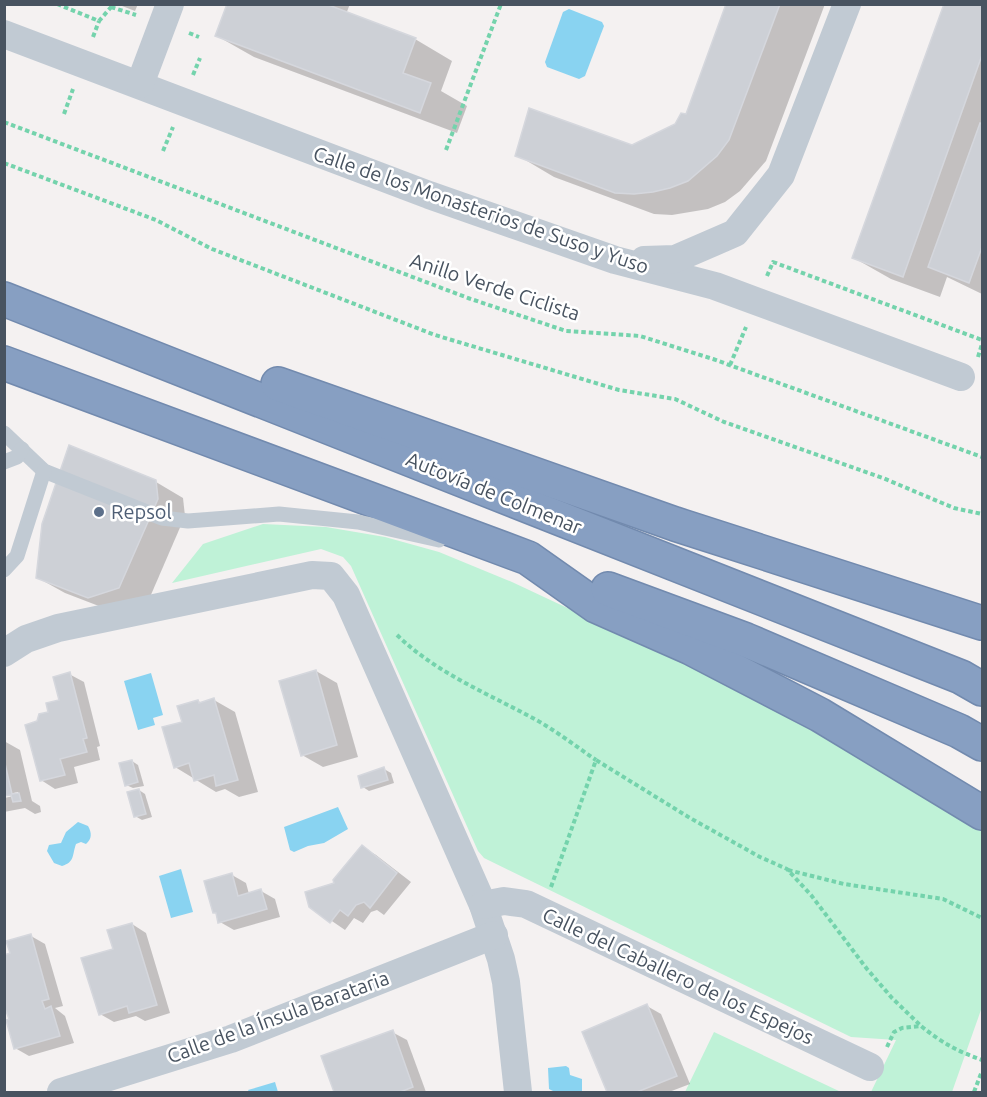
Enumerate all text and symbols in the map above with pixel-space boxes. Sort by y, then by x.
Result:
street label: Calle de los Monasterios de Suso y Yuso [310,141,652,278]
street label: Anillo Verde Ciclista [407,248,583,325]
street label: Autovía de Colmenar [403,447,586,538]
place label: Repsol [111,500,172,523]
marker: Repsol [92,505,106,519]
street label: Calle del Caballero de los Espejos [539,902,817,1049]
street label: Calle de la Ínsula Barataria [164,966,392,1067]

